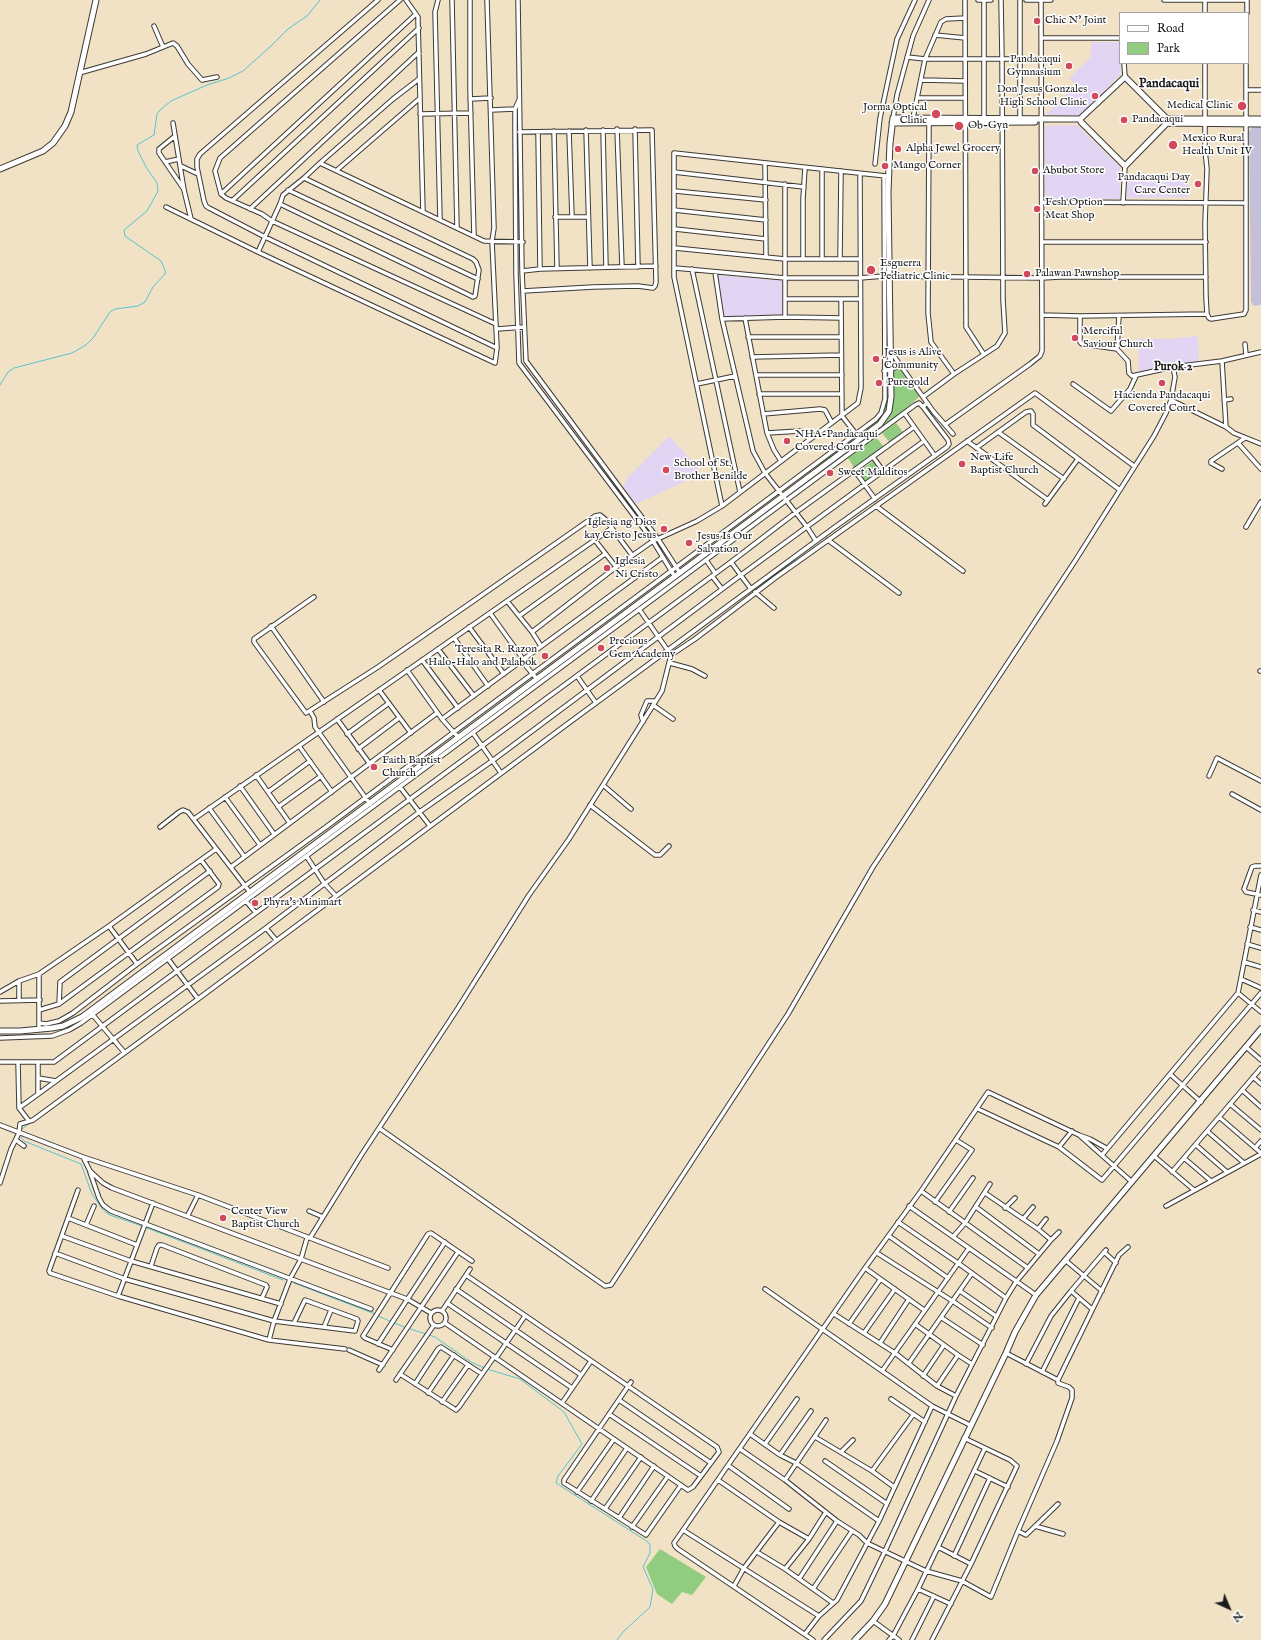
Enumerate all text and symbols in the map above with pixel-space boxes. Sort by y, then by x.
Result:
legend [1119,12,1249,64]
place label: Chic N' Joint [1045,14,1106,28]
marker: Chic N' Joint [1032,16,1042,26]
text: Road [1157,21,1184,36]
text: Park [1157,41,1180,56]
place label: Pandacaqui Gymnasium [1007,53,1061,79]
marker: Pandacaqui Gymnasium [1064,61,1074,71]
district label: Pandacaqui [1139,76,1199,92]
place label: Don Jesus Gonzales High School Clinic [997,83,1087,109]
marker: Don Jesus Gonzales High School Clinic [1090,91,1100,101]
place label: Medical Clinic [1167,99,1233,113]
marker: Medical Clinic [1236,100,1248,112]
place label: Jorma Optical Clinic [863,101,927,127]
marker: Jorma Optical Clinic [930,108,942,120]
place label: Pandacaqui [1132,113,1183,127]
marker: Pandacaqui [1119,115,1129,125]
place label: Ob-Gyn [968,119,1008,133]
marker: Ob-Gyn [953,120,965,132]
place label: Mexico Rural Health Unit IV [1182,132,1252,158]
marker: Mexico Rural Health Unit IV [1167,139,1179,151]
place label: Alpha Jewel Grocery [906,142,1000,156]
marker: Alpha Jewel Grocery [893,144,903,154]
place label: Mango Corner [893,159,961,173]
marker: Mango Corner [880,161,890,171]
place label: Abubot Store [1043,164,1104,178]
marker: Abubot Store [1030,166,1040,176]
place label: Pandacaqui Day Care Center [1118,171,1190,197]
marker: Pandacaqui Day Care Center [1193,179,1203,189]
place label: Fesh Option Meat Shop [1045,196,1103,222]
marker: Fesh Option Meat Shop [1032,204,1042,214]
place label: Esguerra Pediatric Clinic [880,257,950,283]
marker: Esguerra Pediatric Clinic [865,264,877,276]
place label: Palawan Pawnshop [1035,267,1119,281]
marker: Palawan Pawnshop [1022,269,1032,279]
place label: Merciful Saviour Church [1083,325,1153,351]
marker: Merciful Saviour Church [1070,333,1080,343]
place label: Jesus is Alive Community [884,346,942,372]
marker: Jesus is Alive Community [871,354,881,364]
district label: Purok 2 [1154,361,1192,375]
place label: Puregold [887,376,929,390]
marker: Puregold [874,378,884,388]
marker: Hacienda Pandacaqui Covered Court [1157,378,1167,388]
place label: Hacienda Pandacaqui Covered Court [1114,389,1210,415]
place label: NHA-Pandacaqui Covered Court [795,428,878,454]
marker: NHA-Pandacaqui Covered Court [782,436,792,446]
place label: New Life Baptist Church [970,451,1039,477]
place label: School of St. Brother Benilde [674,457,747,483]
marker: New Life Baptist Church [957,459,967,469]
marker: School of St. Brother Benilde [661,465,671,475]
place label: Sweet Malditos [838,466,907,480]
marker: Sweet Malditos [825,468,835,478]
place label: Iglesia ng Dios kay Cristo Jesus [584,516,656,542]
marker: Iglesia ng Dios kay Cristo Jesus [659,524,669,534]
place label: Jesus Is Our Salvation [697,530,752,556]
marker: Jesus Is Our Salvation [684,538,694,548]
place label: Iglesia Ni Cristo [615,555,658,581]
marker: Iglesia Ni Cristo [602,563,612,573]
place label: Precious Gem Academy [609,635,675,661]
place label: Teresita R. Razon Halo-Halo and Palabok [428,643,537,669]
marker: Precious Gem Academy [596,643,606,653]
marker: Teresita R. Razon Halo-Halo and Palabok [540,651,550,661]
place label: Faith Baptist Church [382,754,441,780]
marker: Faith Baptist Church [369,762,379,772]
place label: Phyra's Minimart [263,896,342,910]
marker: Phyra's Minimart [250,898,260,908]
place label: Center View Baptist Church [231,1205,300,1231]
marker: Center View Baptist Church [218,1213,228,1223]
north arrow [1209,1588,1249,1628]
text: N [1229,1608,1246,1625]

